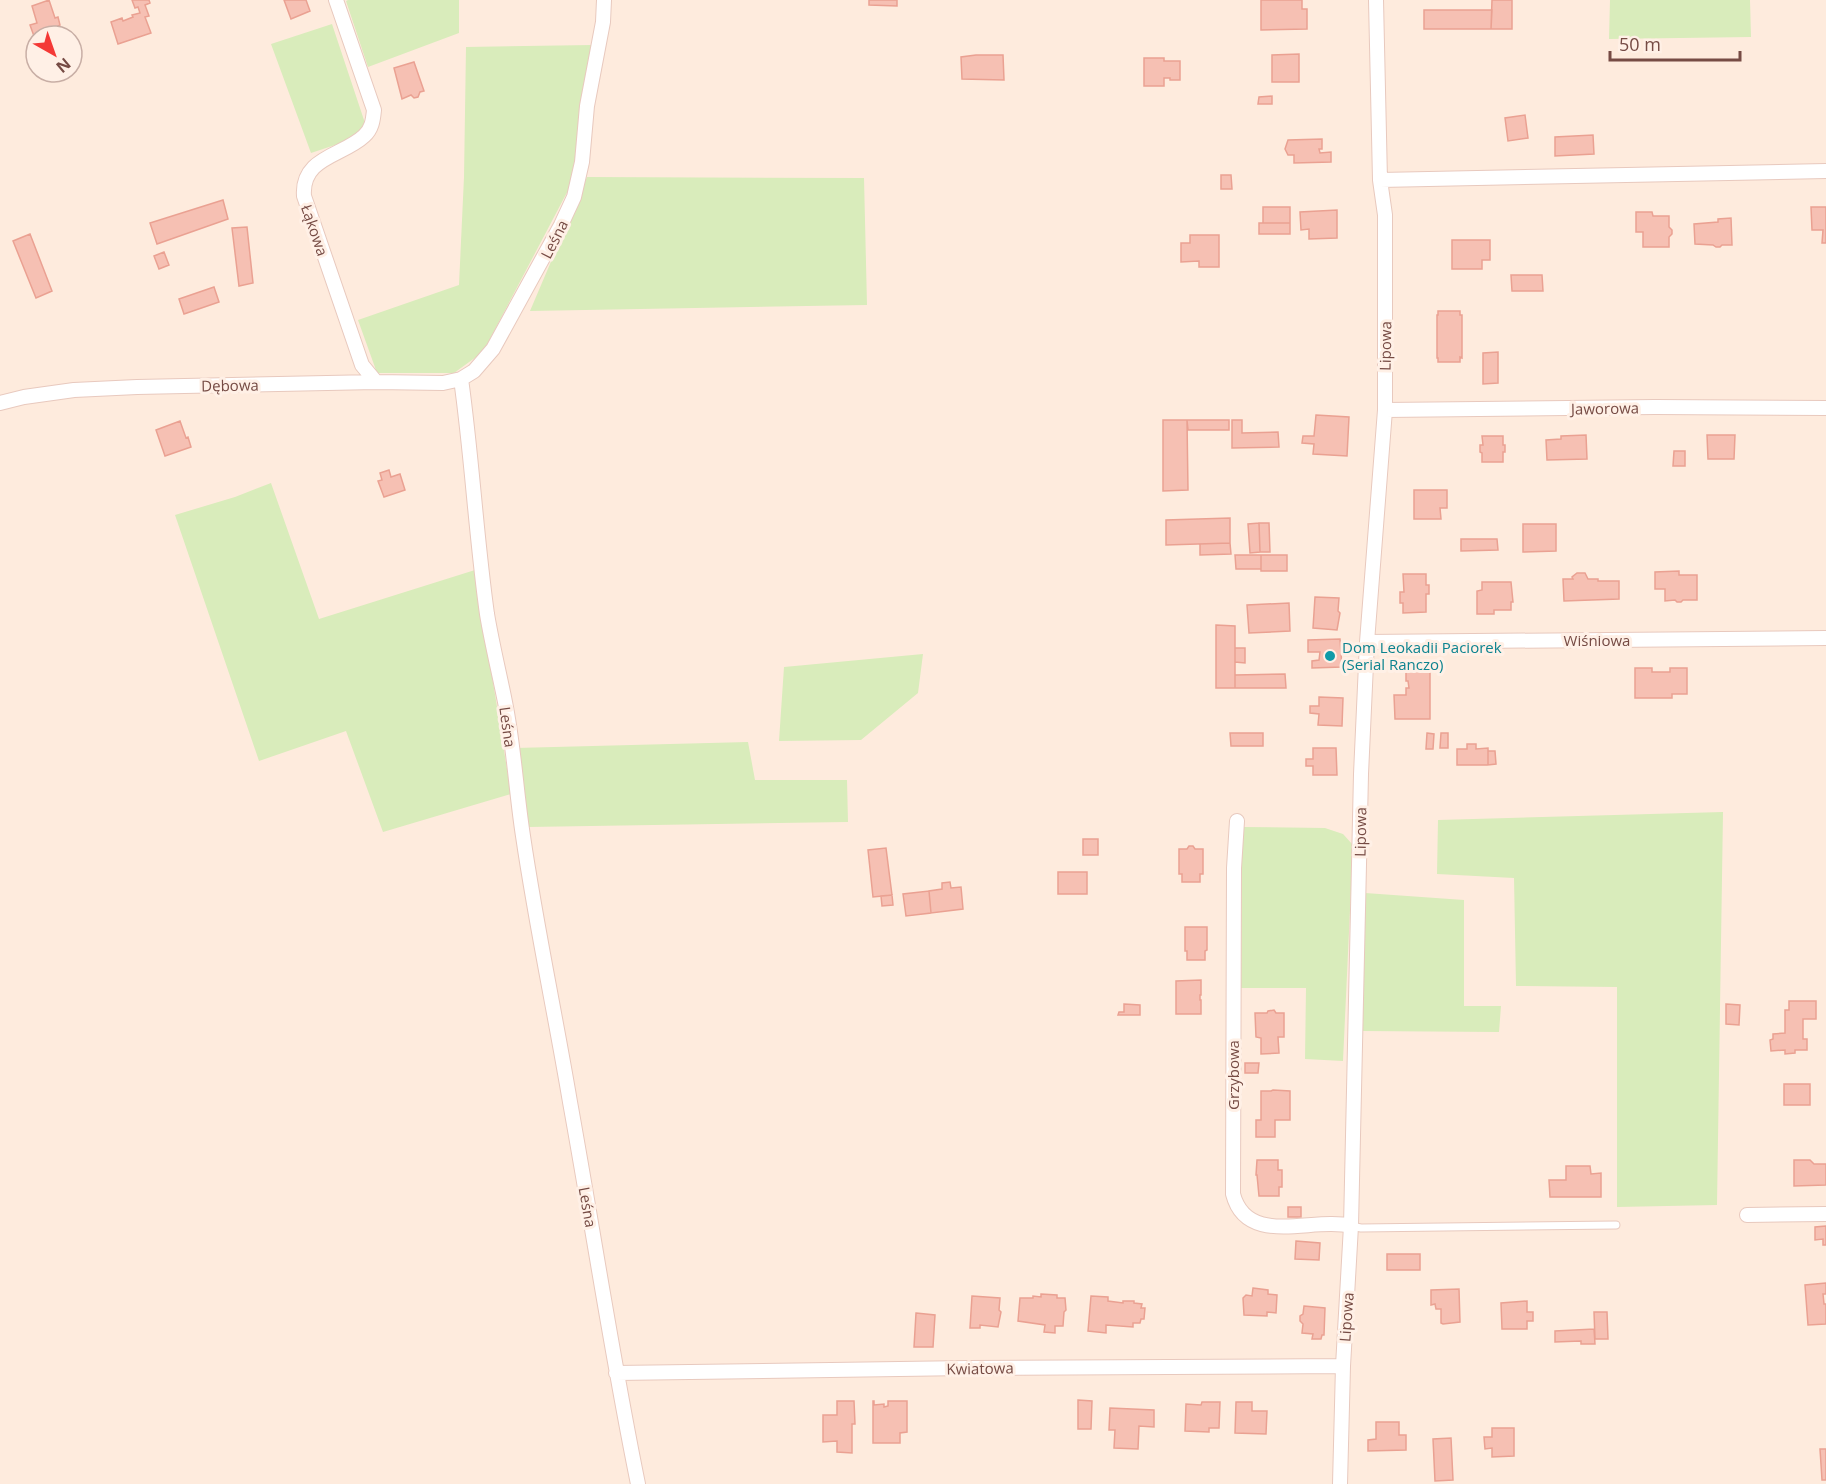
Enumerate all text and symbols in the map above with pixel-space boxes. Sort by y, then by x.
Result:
north arrow [24,24,84,84]
scale bar [1610,24,1740,62]
text: 50 m [1619,32,1661,56]
text: N [52,53,76,78]
street label: Łąkowa [297,202,333,258]
street label: Leśna [536,216,572,262]
street label: Lipowa [1375,321,1395,371]
street label: Dębowa [201,375,259,395]
street label: Jaworowa [1569,397,1639,419]
street label: Wiśniowa [1564,630,1630,650]
place label: Dom Leokadii Paciorek (Serial Ranczo) [1342,637,1502,674]
marker: Dom Leokadii Paciorek (Serial Ranczo) [1323,649,1337,663]
street label: Leśna [495,705,521,749]
street label: Lipowa [1350,807,1370,857]
street label: Grzybowa [1223,1040,1243,1110]
street label: Leśna [575,1185,601,1229]
street label: Lipowa [1334,1291,1358,1343]
street label: Kwiatowa [946,1357,1014,1379]

